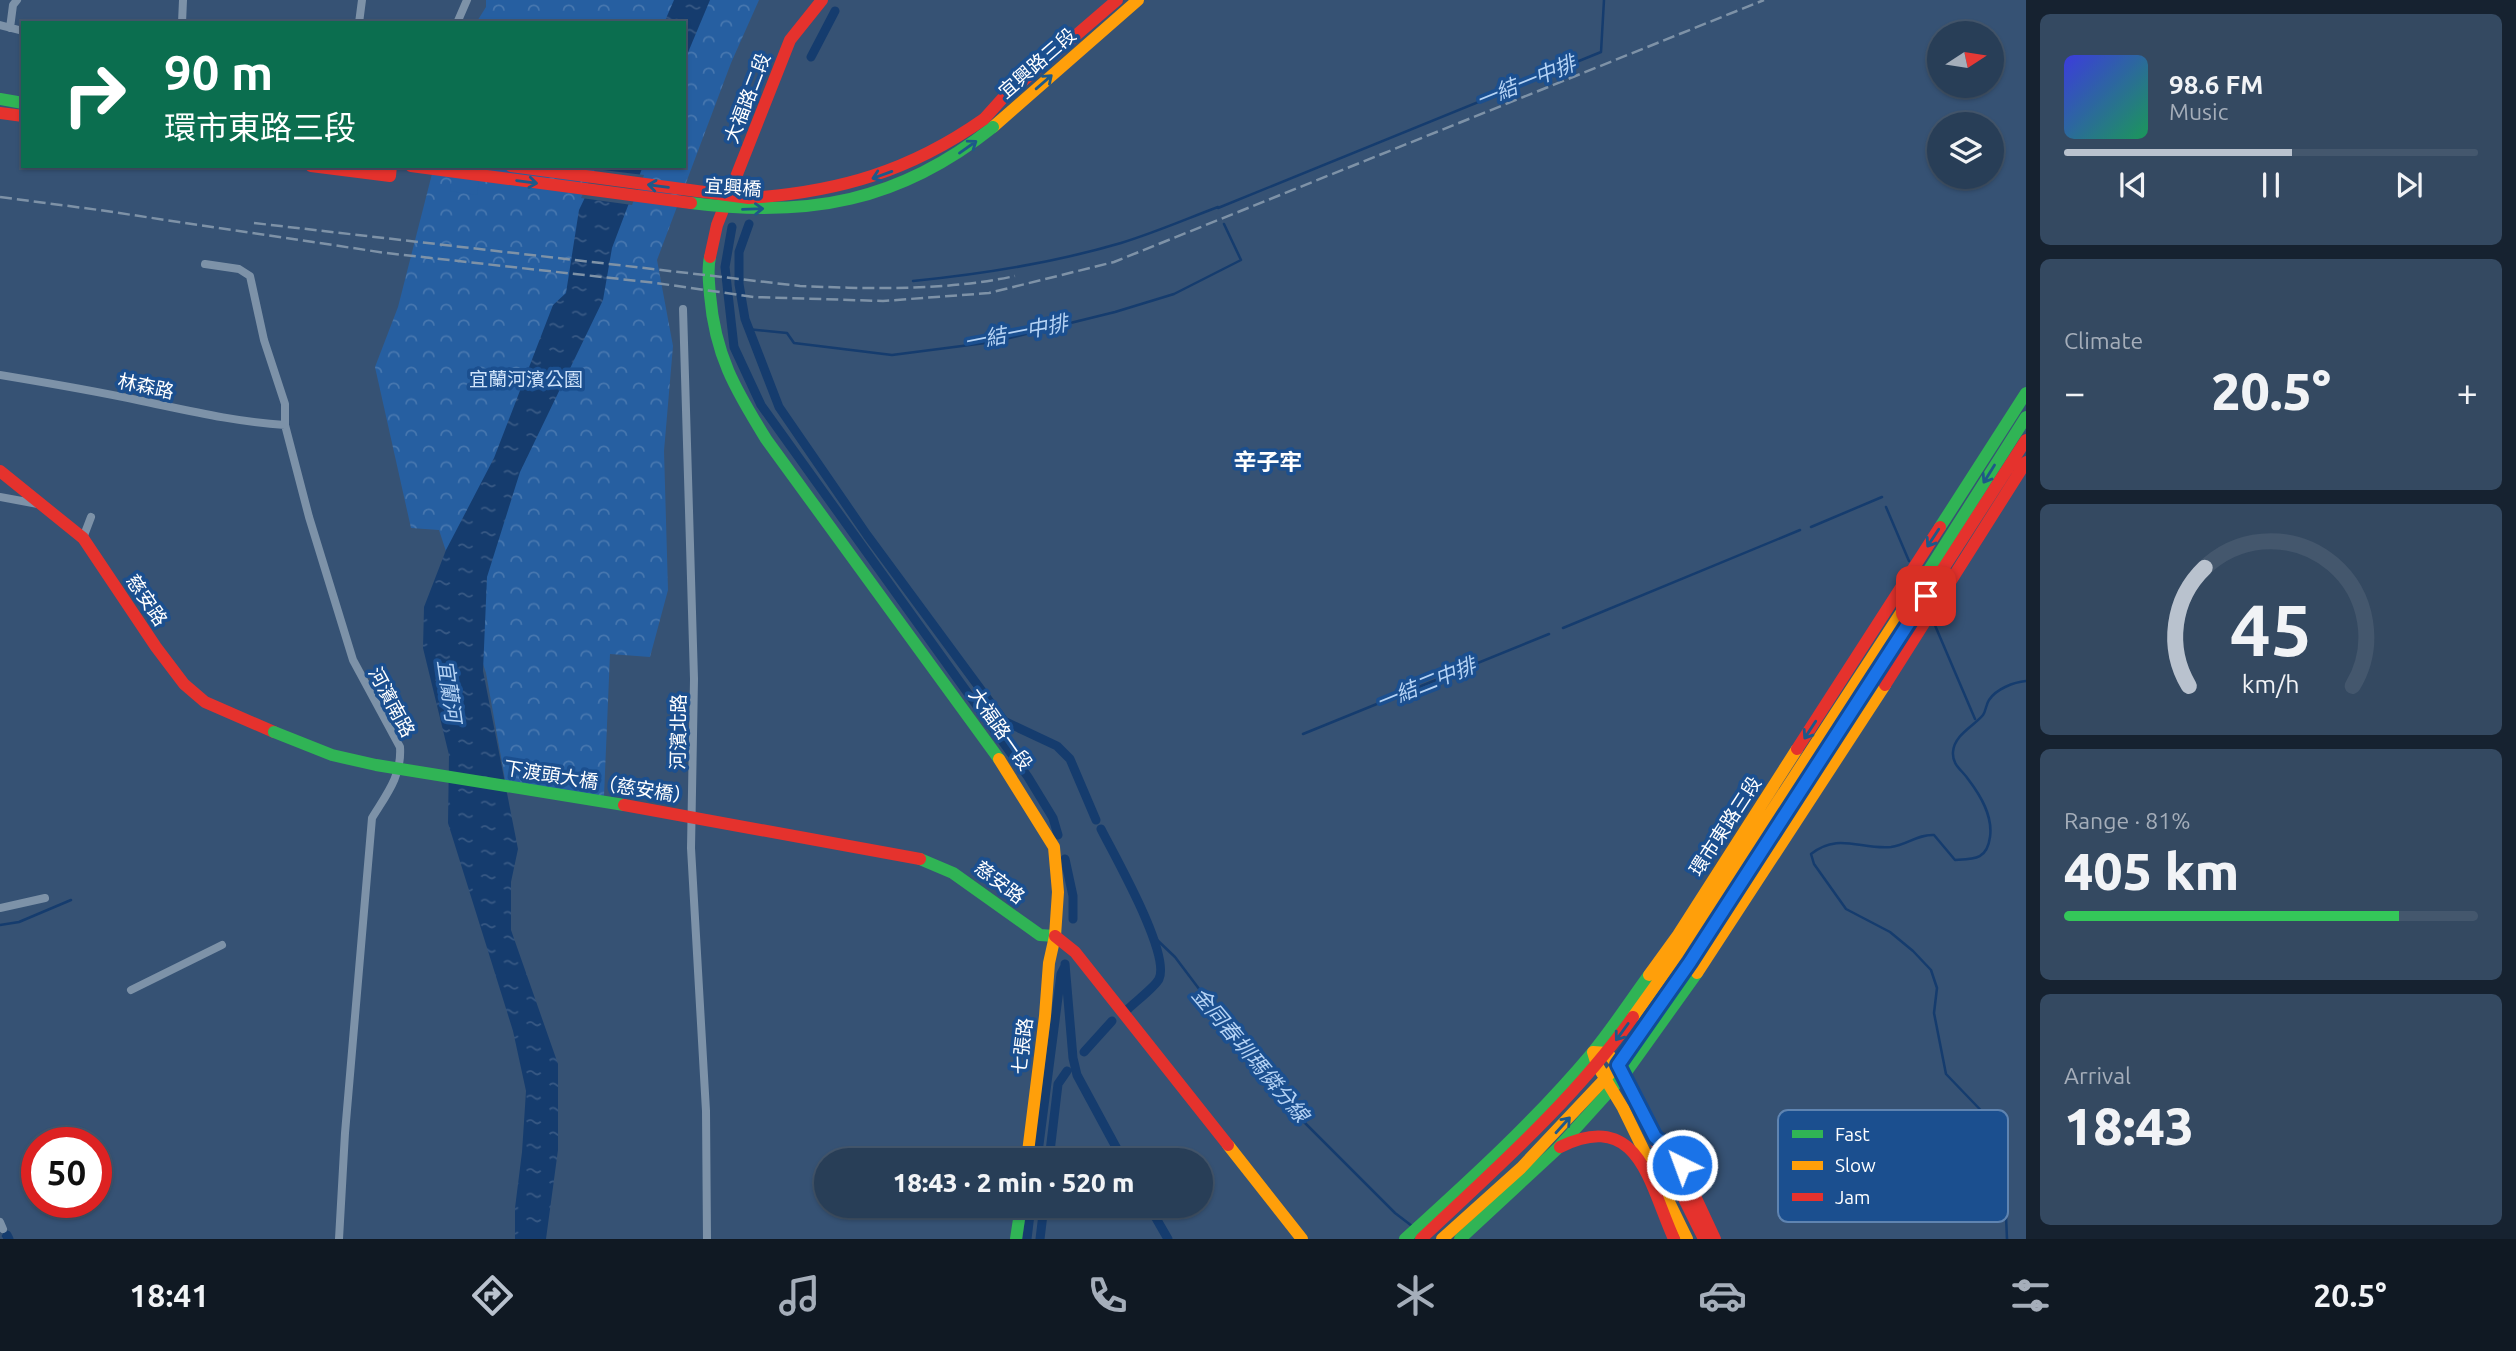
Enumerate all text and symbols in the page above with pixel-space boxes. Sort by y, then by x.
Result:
north arrow [1927,21,2004,98]
map controls [1927,21,2004,189]
street label: 宜興路三段 [994,24,1080,102]
text: 90 m [164,44,273,99]
icon: right [49,49,140,140]
water label: 一結一中排 [1472,49,1582,112]
street label: 大福路二段 [720,50,774,146]
text: 98.6 FM [2169,70,2263,99]
one-way arrow [1035,74,1053,90]
text: Music [2169,99,2228,124]
text: 環市東路三段 [164,109,356,145]
button: layers [1927,112,2004,189]
one-way arrow [957,140,977,154]
icon: previous [2114,166,2152,204]
icon: pause [2252,166,2290,204]
icon: next [2390,166,2428,204]
one-way arrow [871,170,893,182]
street label: 宜興橋 [704,174,762,200]
one-way arrow [515,175,538,188]
one-way arrow [647,179,669,192]
one-way arrow [741,202,764,216]
water label: 一結一中排 [962,310,1073,354]
text: Climate [2064,328,2143,353]
text: 20.5° [2211,362,2331,420]
park label: 宜蘭河濱公園 [469,368,583,390]
street label: 林森路 [116,369,176,403]
text: − [2064,371,2085,413]
text: + [2457,371,2478,413]
district label: 辛子牢 [1234,449,1303,474]
one-way arrow [1982,464,1996,484]
one-way arrow [1926,528,1941,547]
pin [1896,566,1956,626]
street label: 慈安路 [122,570,172,630]
icon: arrive [1907,577,1945,615]
text: 45 [2230,588,2312,670]
water label: 一結二中排 [1372,651,1482,714]
water label: 宜蘭河 [434,658,467,728]
street label: 河濱南路 [364,663,420,741]
text: km/h [2242,669,2300,697]
street label: 大福路一段 [965,684,1037,774]
street label: 河濱北路 [666,694,690,770]
one-way arrow [1803,719,1817,739]
street label: 下渡頭大橋（慈安橋） [502,756,694,808]
street label: 環市東路三段 [1685,772,1765,880]
text: Range · 81% [2064,808,2191,833]
text: 405 km [2064,842,2239,900]
street label: 慈安路 [971,856,1029,908]
water label: 金同春圳瑪僯分線 [1188,982,1315,1128]
street label: 七張路 [1008,1016,1036,1076]
one-way arrow [1615,1023,1630,1042]
text: Arrival [2064,1063,2131,1088]
text: 18:43 [2064,1097,2194,1155]
legend [1778,1110,2008,1222]
one-way arrow [1554,1117,1571,1134]
text: Fast [1835,1123,1870,1145]
speed limit sign: 50 [21,1127,112,1218]
position arrow [1645,1128,1719,1202]
text: Slow [1835,1154,1876,1176]
text: 18:43 · 2 min · 520 m [893,1168,1134,1197]
text: Jam [1835,1186,1871,1208]
icon: directions [468,1271,517,1320]
icon: music [775,1271,824,1320]
icon: phone [1083,1271,1132,1320]
icon: climate [1391,1271,1440,1320]
icon: car [1698,1271,1747,1320]
icon: filters [2006,1271,2055,1320]
text: 18:41 [129,1277,209,1313]
text: 20.5° [2313,1277,2387,1313]

